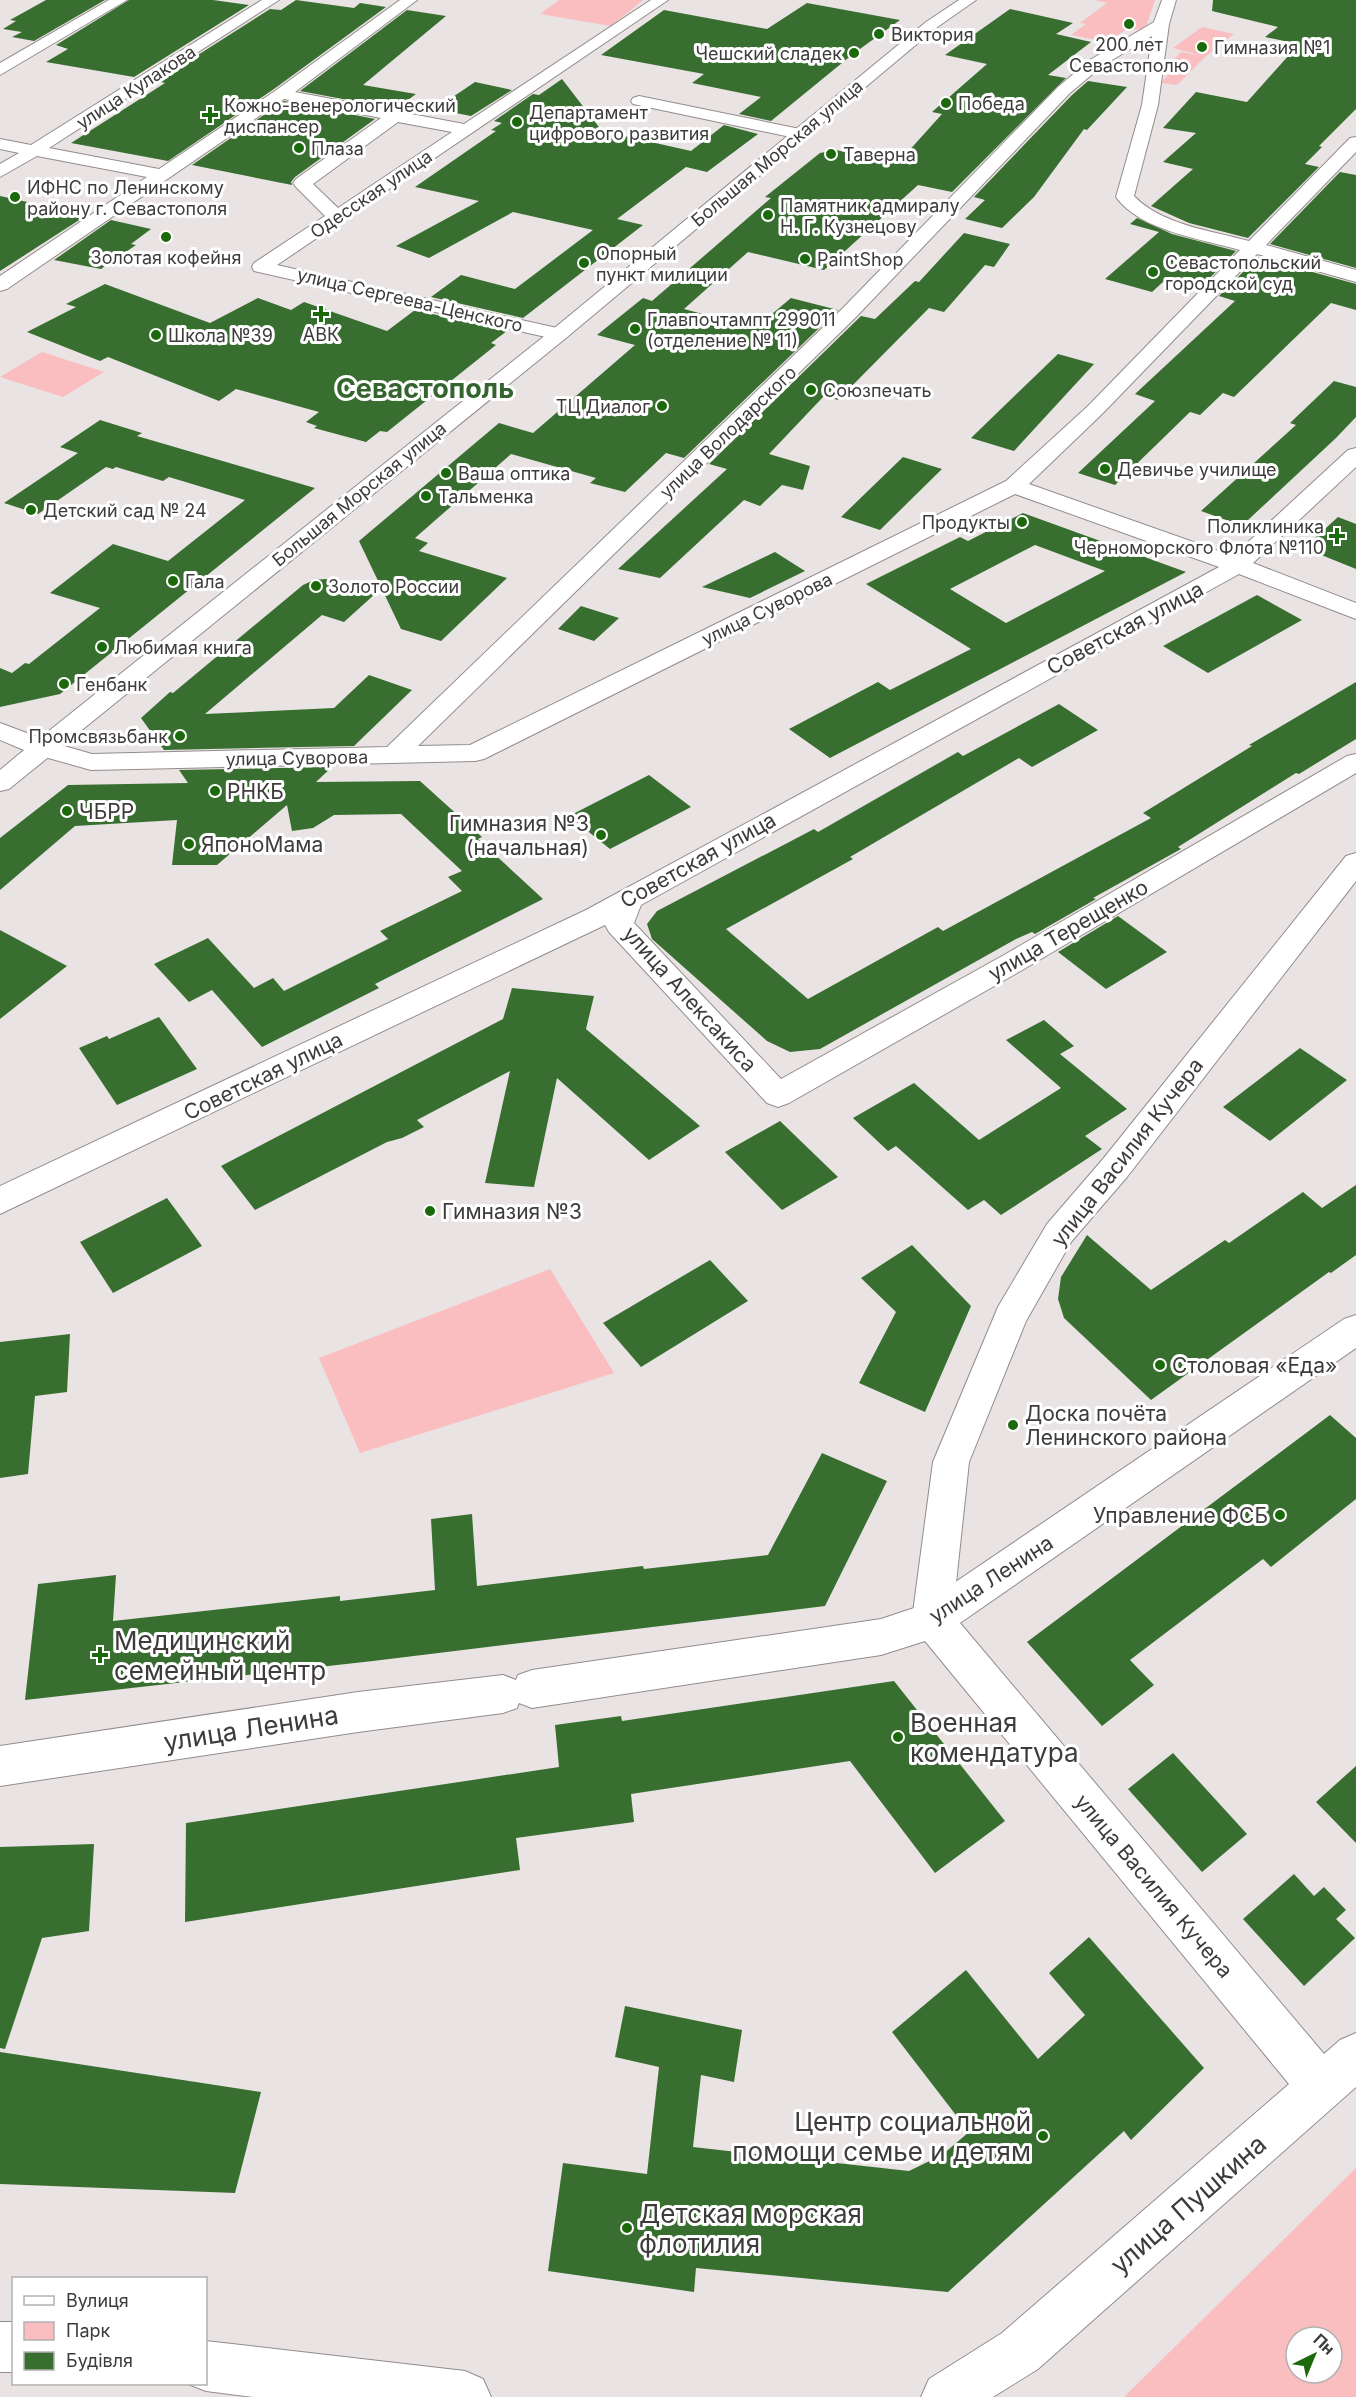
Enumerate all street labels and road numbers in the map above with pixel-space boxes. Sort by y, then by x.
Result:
street label: улица Кулакова [73,41,199,133]
street label: Большая Морская улица [687,75,867,231]
street label: Одесская улица [306,146,436,242]
street label: улица Сергеева-Ценского [295,264,525,336]
street label: улица Володарского [656,362,800,502]
street label: Большая Морская улица [268,417,450,571]
street label: улица Суворова [698,568,836,650]
street label: Советская улица [1042,576,1208,680]
street label: улица Суворова [226,746,368,770]
street label: Советская улица [616,807,780,913]
street label: улица Терещенко [984,874,1152,986]
street label: улица Алексакиса [618,921,762,1077]
street label: Советская улица [179,1027,347,1125]
street label: улица Василия Кучера [1046,1053,1208,1251]
street label: улица Ленина [924,1530,1058,1628]
street label: улица Ленина [161,1699,341,1757]
street label: улица Василия Кучера [1070,1789,1238,1983]
street label: улица Пушкина [1104,2128,1272,2280]

